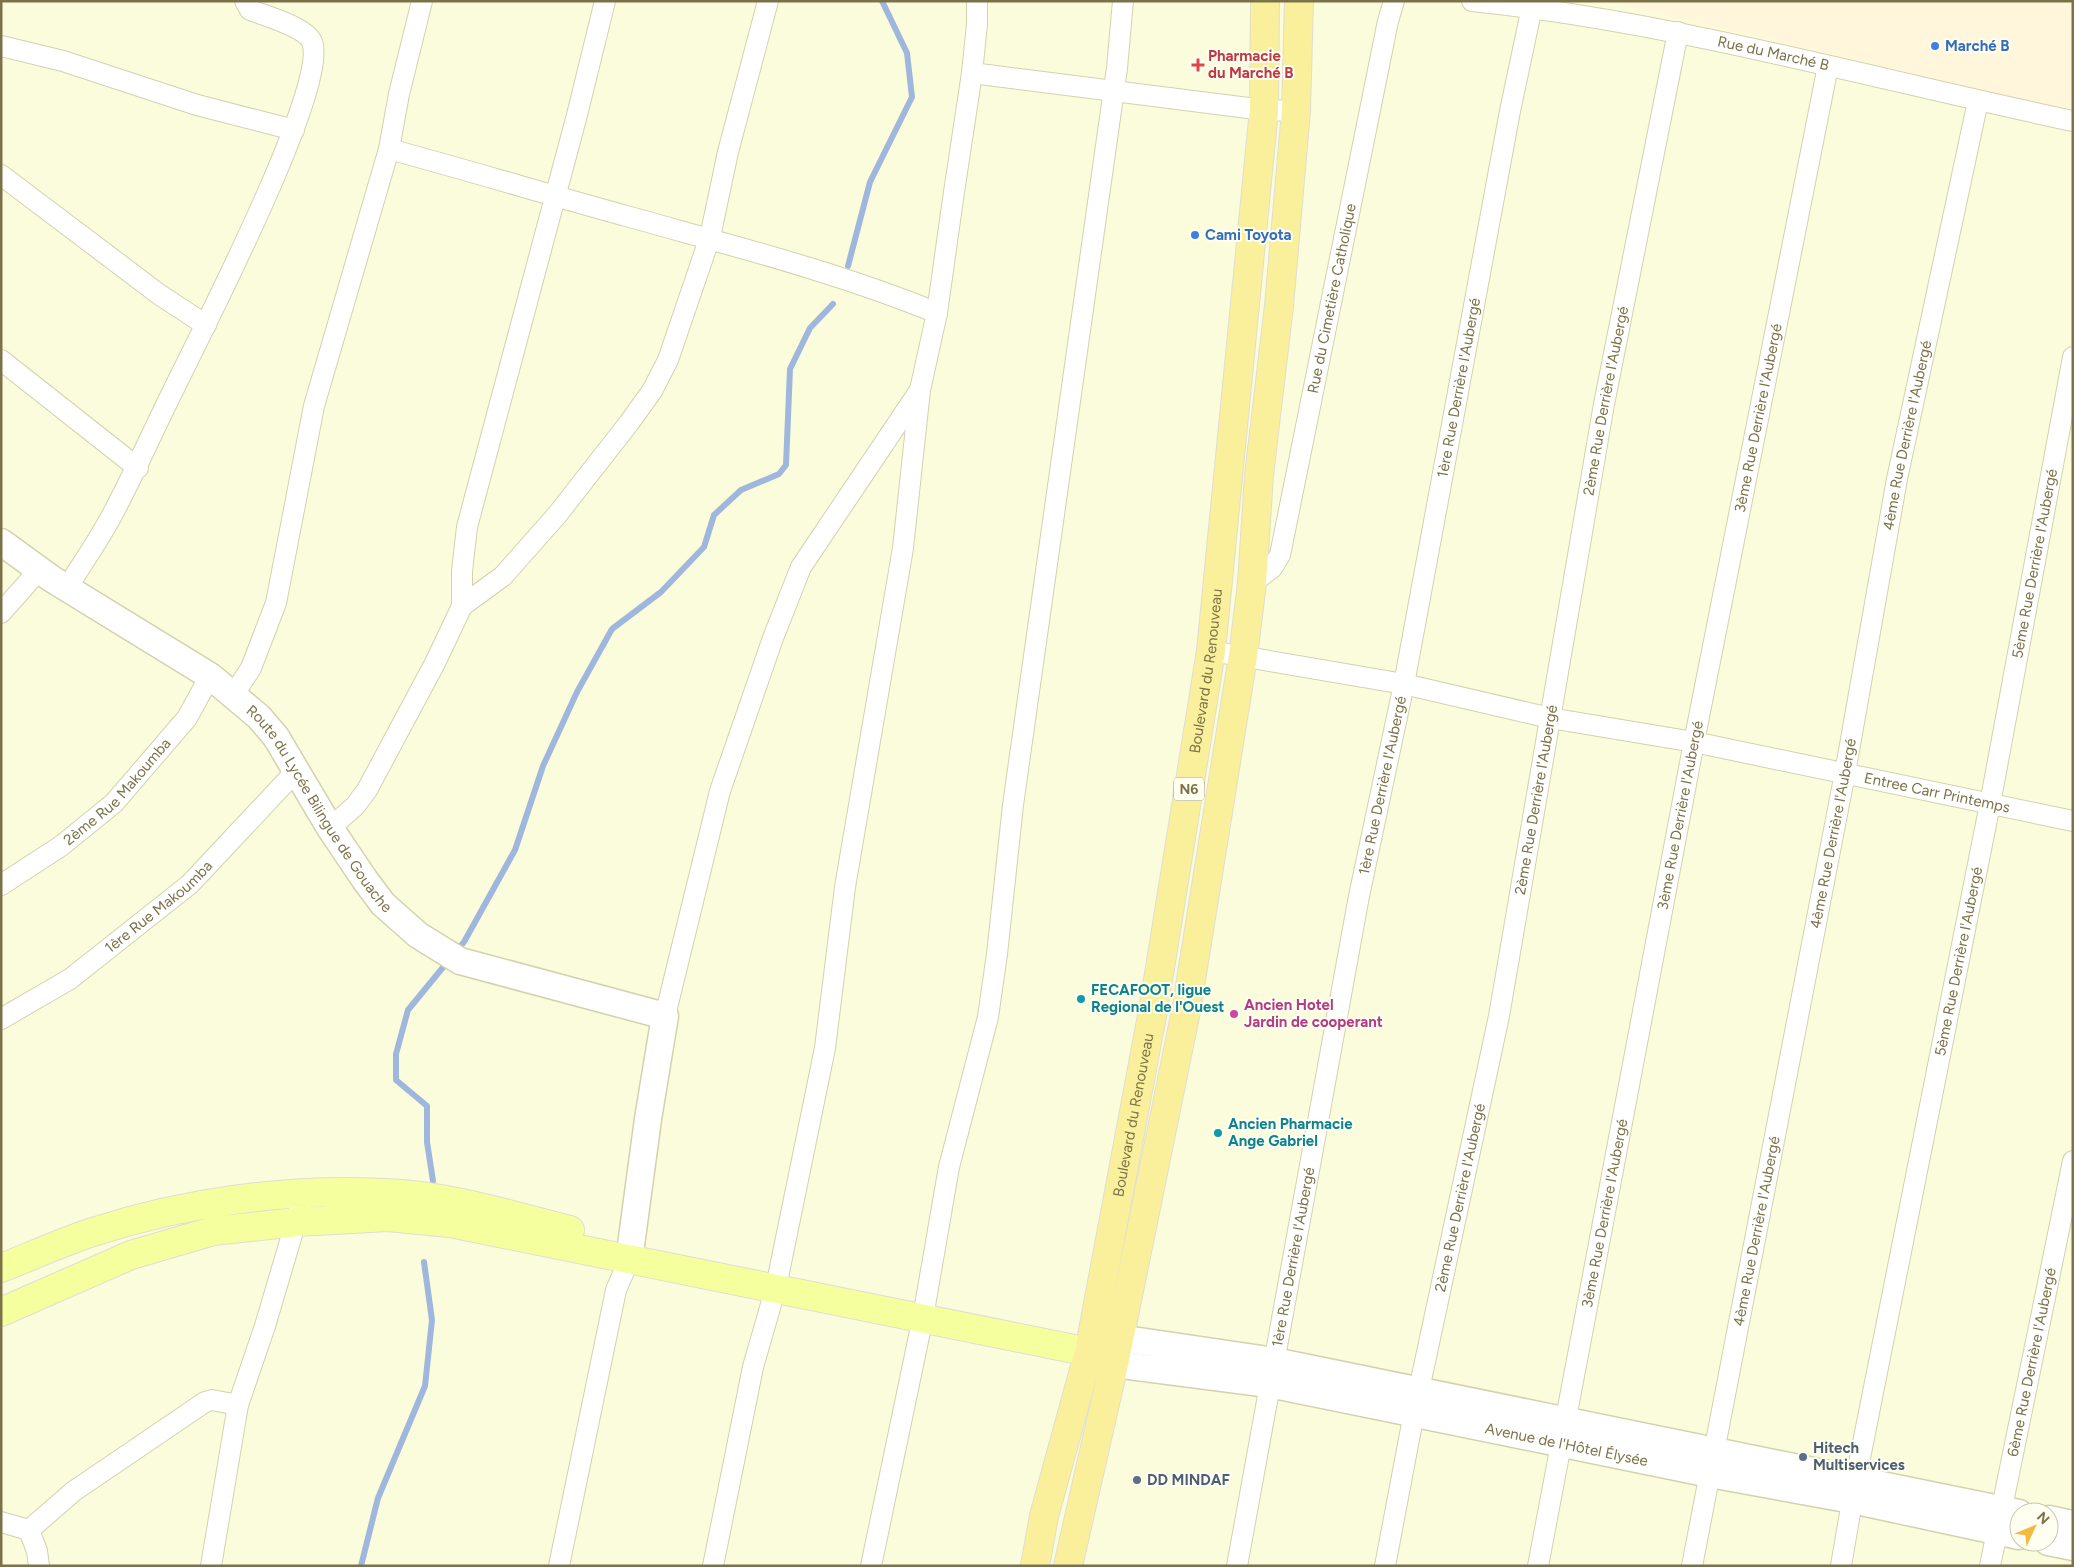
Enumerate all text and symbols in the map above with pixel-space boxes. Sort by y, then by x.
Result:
street label: Rue du Marché B [1716,32,1831,74]
place label: Marché B [1945,37,2009,55]
marker: Marché B [1929,40,1941,52]
place label: Pharmacie du Marché B [1208,47,1293,82]
marker: Pharmacie du Marché B [1192,59,1204,71]
street label: Rue du Cimetière Catholique [1304,202,1360,395]
place label: Cami Toyota [1205,226,1292,244]
marker: Cami Toyota [1189,229,1201,241]
street label: 1ère Rue Derrière l'Aubergé [1433,296,1484,479]
street label: 2ème Rue Derrière l'Aubergé [1579,305,1632,497]
street label: 3ème Rue Derrière l'Aubergé [1731,322,1786,514]
street label: 4ème Rue Derrière l'Aubergé [1879,339,1935,532]
street label: 5ème Rue Derrière l'Aubergé [2008,467,2061,660]
street label: Boulevard du Renouveau [1186,588,1226,755]
street label: 1ère Rue Derrière l'Aubergé [1355,694,1410,877]
street label: Route du Lycée Bilingue de Gouache [243,701,395,916]
street label: 2ème Rue Derrière l'Aubergé [1511,704,1561,896]
street label: 3ème Rue Derrière l'Aubergé [1653,719,1707,911]
street label: 2ème Rue Makoumba [60,734,175,849]
street label: 4ème Rue Derrière l'Aubergé [1806,737,1860,930]
street label: Entree Carr Printemps [1863,769,2012,817]
road number: N6 [1174,778,1204,801]
street label: 1ère Rue Makoumba [101,857,216,957]
street label: 5ème Rue Derrière l'Aubergé [1931,865,1986,1058]
place label: FECAFOOT, ligue Regional de l'Ouest [1091,981,1224,1016]
marker: FECAFOOT, ligue Regional de l'Ouest [1075,993,1087,1005]
place label: Ancien Hotel Jardin de cooperant [1244,996,1383,1031]
marker: Ancien Hotel Jardin de cooperant [1228,1008,1240,1020]
street label: Boulevard du Renouveau [1109,1032,1158,1198]
street label: 2ème Rue Derrière l'Aubergé [1431,1102,1489,1294]
place label: Ancien Pharmacie Ange Gabriel [1228,1115,1353,1150]
street label: 3ème Rue Derrière l'Aubergé [1578,1117,1631,1309]
marker: Ancien Pharmacie Ange Gabriel [1212,1127,1224,1139]
street label: 4ème Rue Derrière l'Aubergé [1729,1135,1784,1328]
street label: 1ère Rue Derrière l'Aubergé [1268,1166,1318,1348]
street label: 6ème Rue Derrière l'Aubergé [2004,1266,2060,1458]
street label: Avenue de l'Hôtel Élysée [1484,1419,1650,1470]
place label: Hitech Multiservices [1813,1439,1905,1474]
marker: Hitech Multiservices [1797,1451,1809,1463]
place label: DD MINDAF [1147,1471,1230,1489]
marker: DD MINDAF [1131,1474,1143,1486]
north arrow [2009,1502,2059,1552]
text: N [2033,1509,2053,1528]

